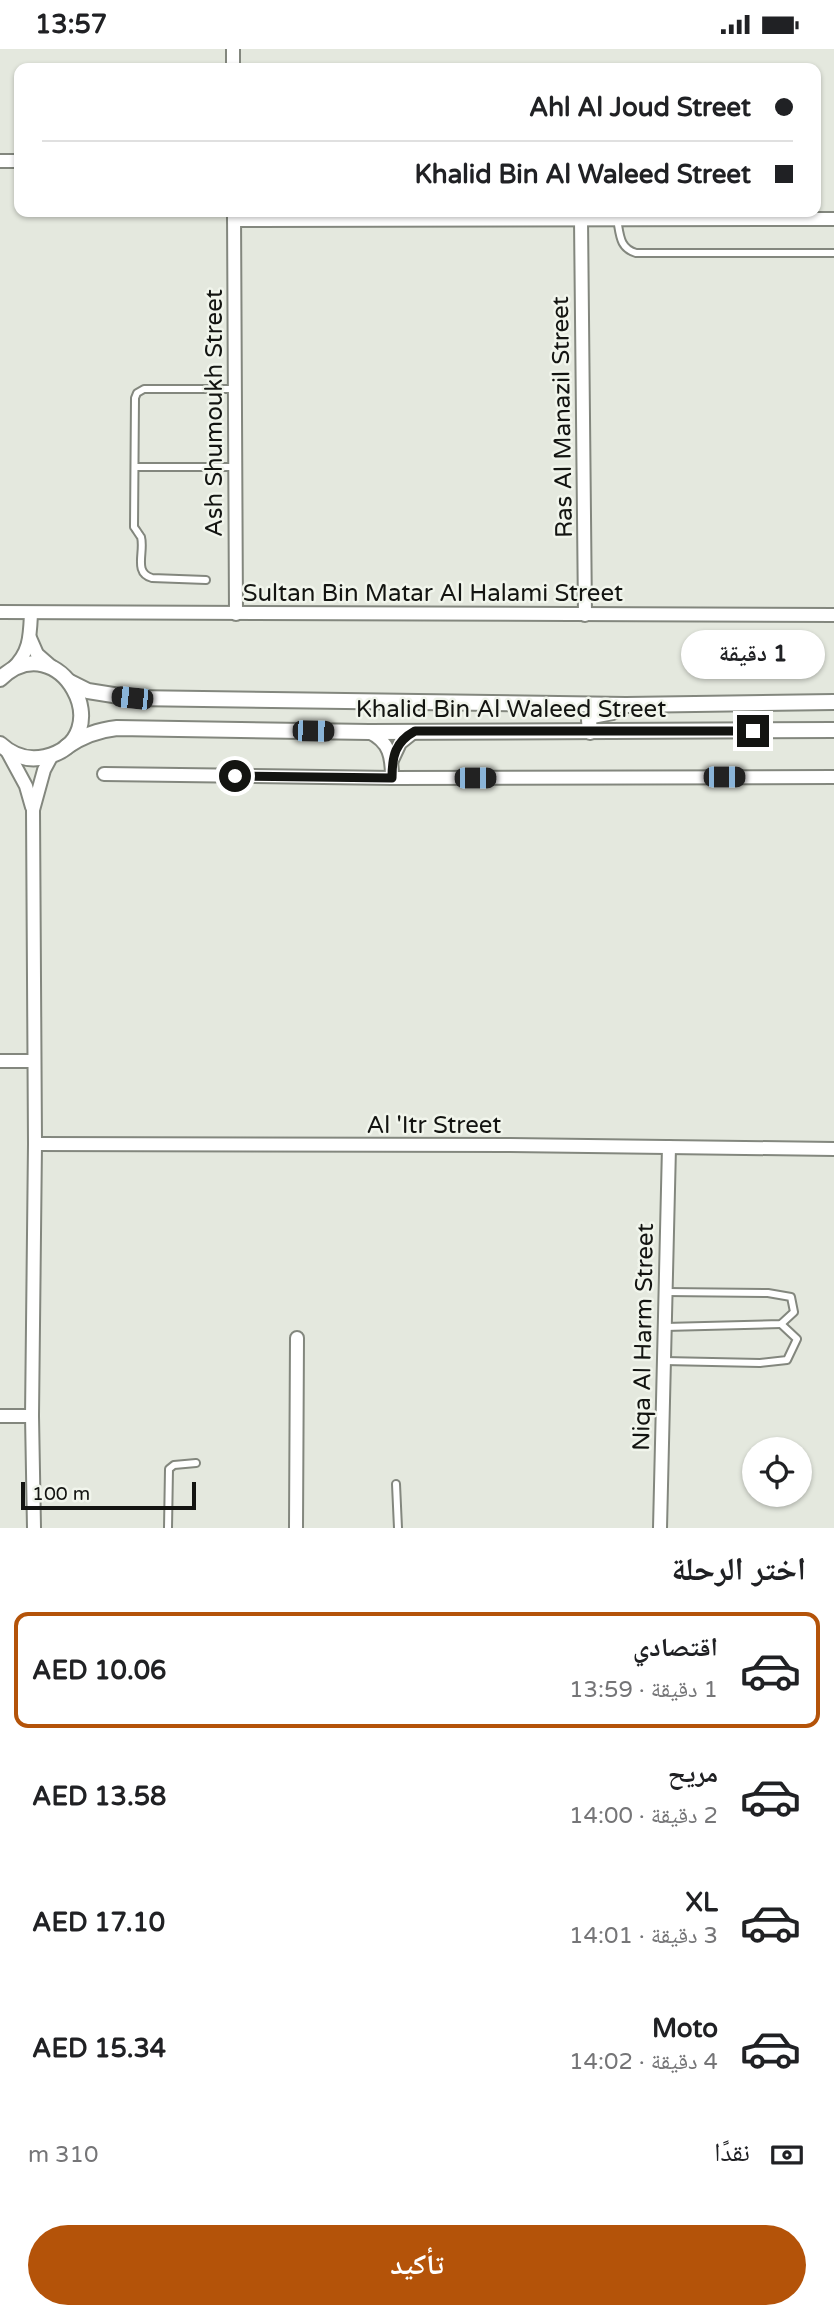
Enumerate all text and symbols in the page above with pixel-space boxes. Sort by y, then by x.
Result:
text: 13:57 [35,9,107,40]
text: Ahl Al Joud Street [529,92,751,123]
text: Khalid Bin Al Waleed Street [414,159,751,190]
street label: Ash Shumoukh Street [200,289,229,537]
street label: Ras Al Manazil Street [546,296,579,538]
street label: Sultan Bin Matar Al Halami Street [243,579,623,608]
callout: 1 دقيقة [681,629,825,679]
text: 1 دقيقة [719,640,787,668]
car [111,685,154,711]
street label: Khalid Bin Al Waleed Street [356,695,666,724]
route end [737,715,769,747]
car [292,720,335,742]
route start [219,760,251,792]
car [704,767,746,788]
car [455,768,497,789]
street label: Al 'Itr Street [366,1111,502,1140]
street label: Niqa Al Harm Street [627,1223,660,1451]
map controls [742,1437,812,1507]
button: locate [742,1437,812,1507]
scale bar [21,1479,196,1511]
text: 100 m [32,1483,90,1505]
text: اختر الرحلة [671,1551,806,1589]
text: اقتصادي [633,1632,718,1663]
icon: car [739,1639,802,1702]
text: AED 10.06 [32,1655,166,1686]
text: 1 دقيقة · 13:59 [569,1676,718,1704]
text: مريح [668,1758,718,1789]
icon: car [739,1765,802,1828]
text: AED 13.58 [32,1781,166,1812]
text: 2 دقيقة · 14:00 [569,1802,718,1830]
text: XL [686,1887,718,1918]
icon: car [739,1891,802,1954]
text: AED 17.10 [32,1907,165,1938]
text: 3 دقيقة · 14:01 [569,1922,718,1950]
text: Moto [652,2013,718,2044]
icon: car [739,2017,802,2080]
text: AED 15.34 [32,2033,166,2064]
text: 4 دقيقة · 14:02 [569,2048,718,2076]
icon: cash [768,2136,806,2174]
text: نقدًا [714,2137,750,2168]
text: 310 m [28,2141,98,2169]
button: تأكيد [28,2225,806,2305]

